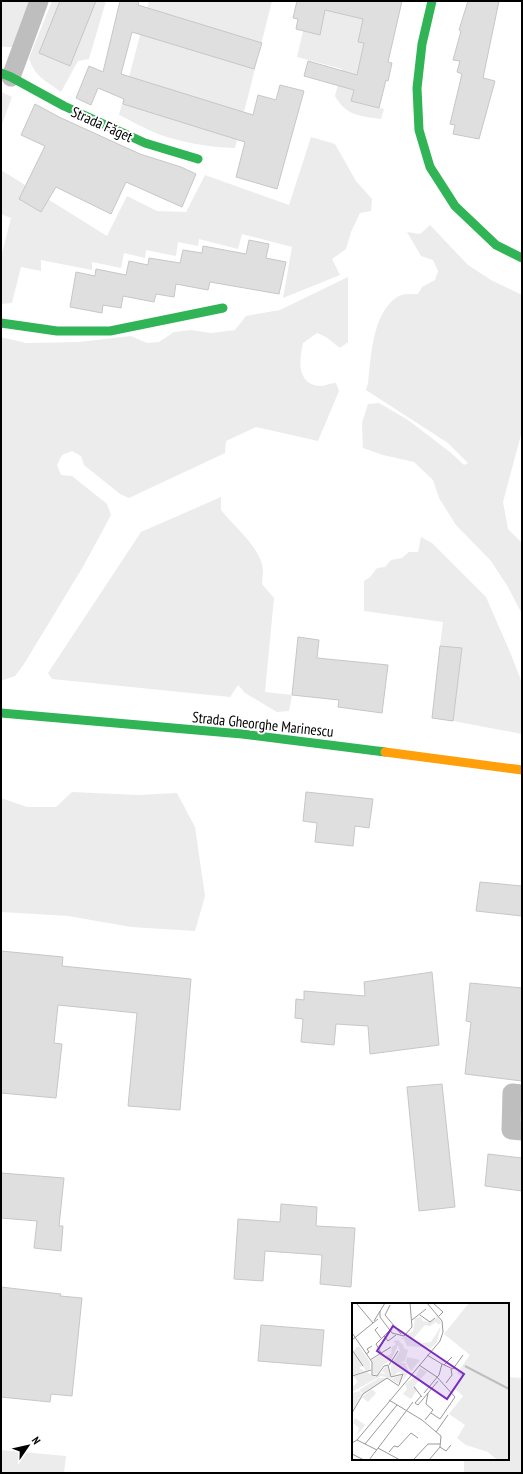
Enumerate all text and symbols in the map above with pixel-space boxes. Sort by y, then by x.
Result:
street label: Strada Făget [68,102,136,146]
street label: Strada Gheorghe Marinescu [191,707,335,741]
inset map [352,1303,509,1460]
north arrow [8,1426,48,1466]
text: N [29,1434,44,1447]

